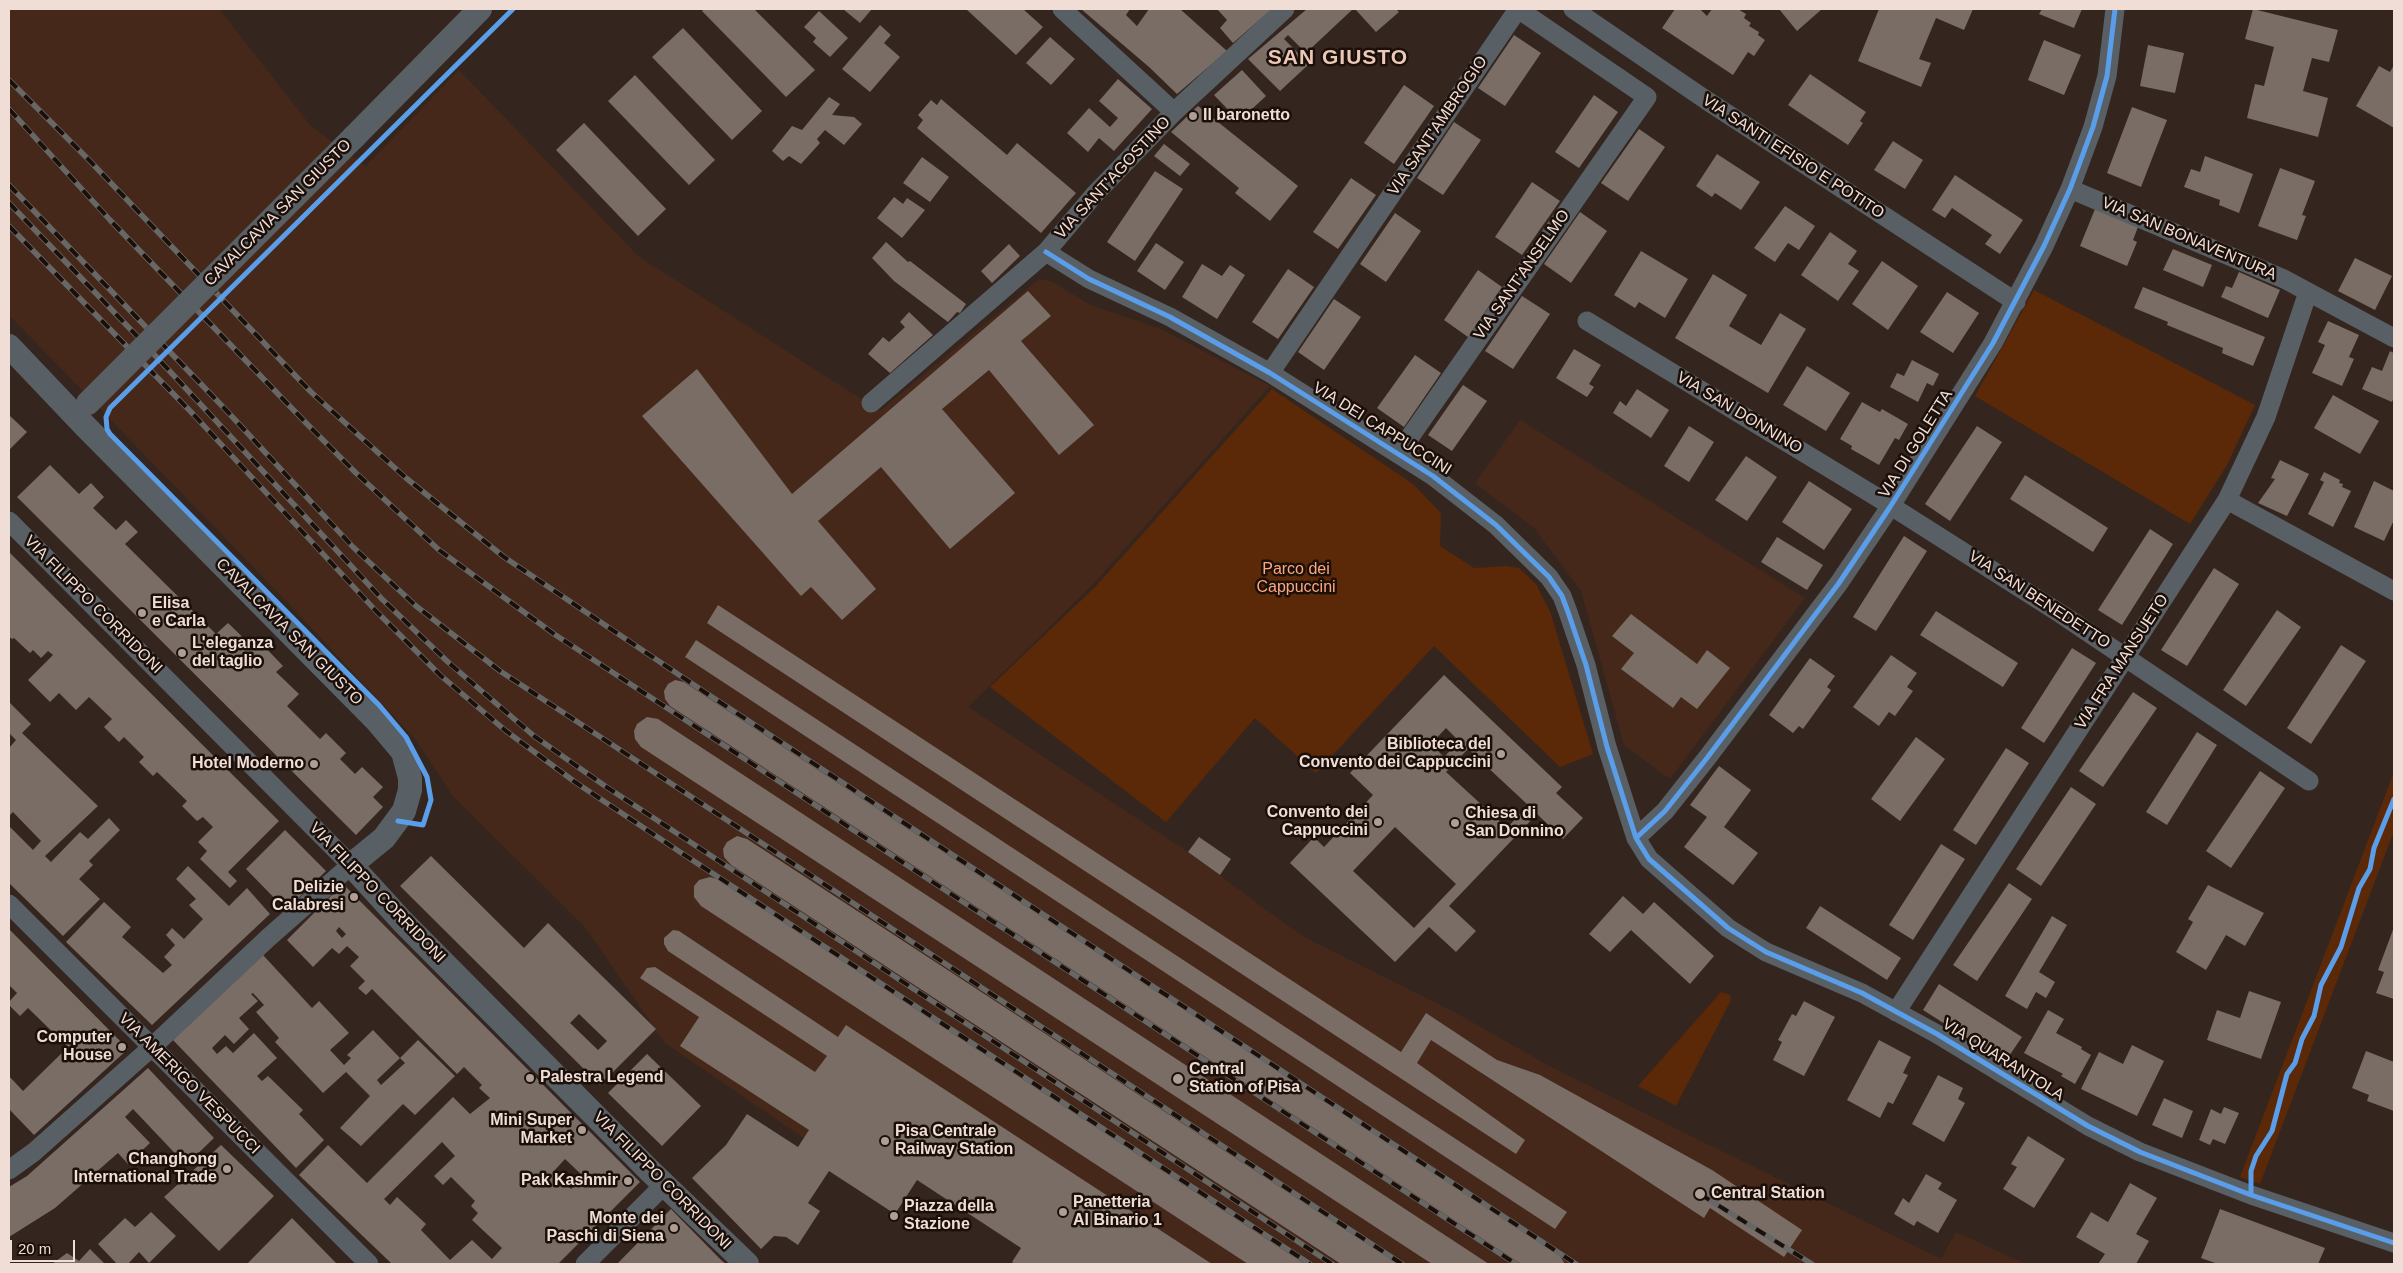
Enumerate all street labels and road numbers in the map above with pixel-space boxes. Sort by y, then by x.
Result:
street label: VIA SANT'AMBROGIO [1384,53,1492,199]
street label: VIA SANTI EFISIO E POTITO [1698,91,1888,223]
street label: VIA SANT'AGOSTINO [1051,113,1175,243]
street label: CAVALCAVIA SAN GIUSTO [201,136,355,290]
street label: VIA SAN BONAVENTURA [2099,193,2279,285]
street label: VIA SANT'ANSELMO [1470,206,1574,344]
street label: VIA SAN DONNINO [1673,368,1805,458]
street label: VIA DEI CAPPUCCINI [1309,378,1455,480]
street label: VIA DI GOLETTA [1875,386,1957,502]
street label: VIA FILIPPO CORRIDONI [20,532,166,678]
street label: VIA SAN BENEDETTO [1965,547,2113,653]
street label: CAVALCAVIA SAN GIUSTO [212,555,366,709]
street label: VIA FRA MANSUETO [2071,591,2173,733]
street label: VIA FILIPPO CORRIDONI [305,819,449,967]
street label: VIA AMERIGO VESPUCCI [114,1009,264,1159]
street label: VIA QUARANTOLA [1938,1015,2068,1105]
street label: VIA FILIPPO CORRIDONI [589,1108,735,1254]

